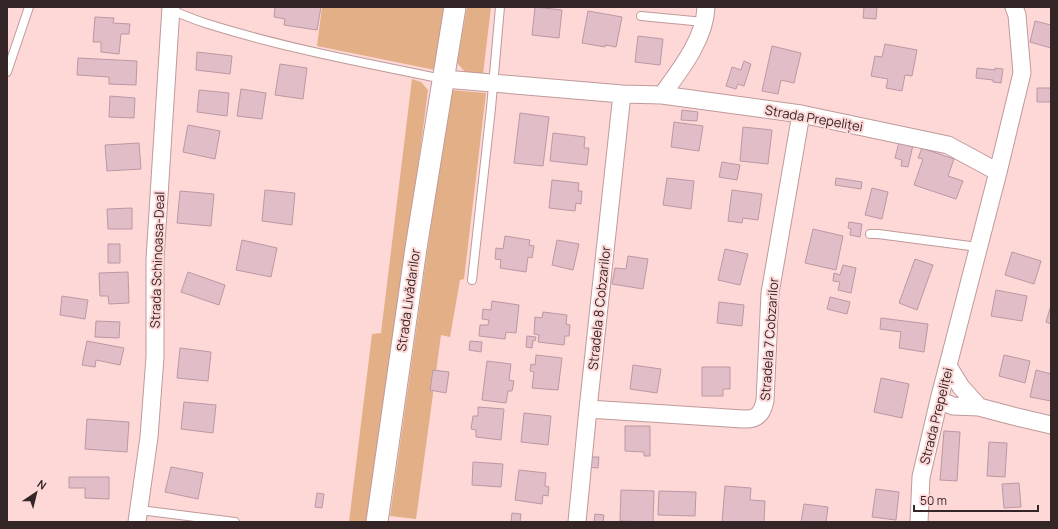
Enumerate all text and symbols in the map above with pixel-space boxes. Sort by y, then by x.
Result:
street label: Strada Prepeliței [764,101,864,135]
street label: Strada Schinoasa-Deal [146,191,168,329]
street label: Stradela 8 Cobzarilor [584,245,614,371]
street label: Strada Livădarilor [392,247,424,353]
street label: Stradela 7 Cobzarilor [756,276,782,401]
street label: Strada Prepeliței [915,366,957,466]
north arrow [16,473,56,513]
text: N [34,476,50,493]
scale bar [914,487,1038,513]
text: 50 m [920,492,947,509]

